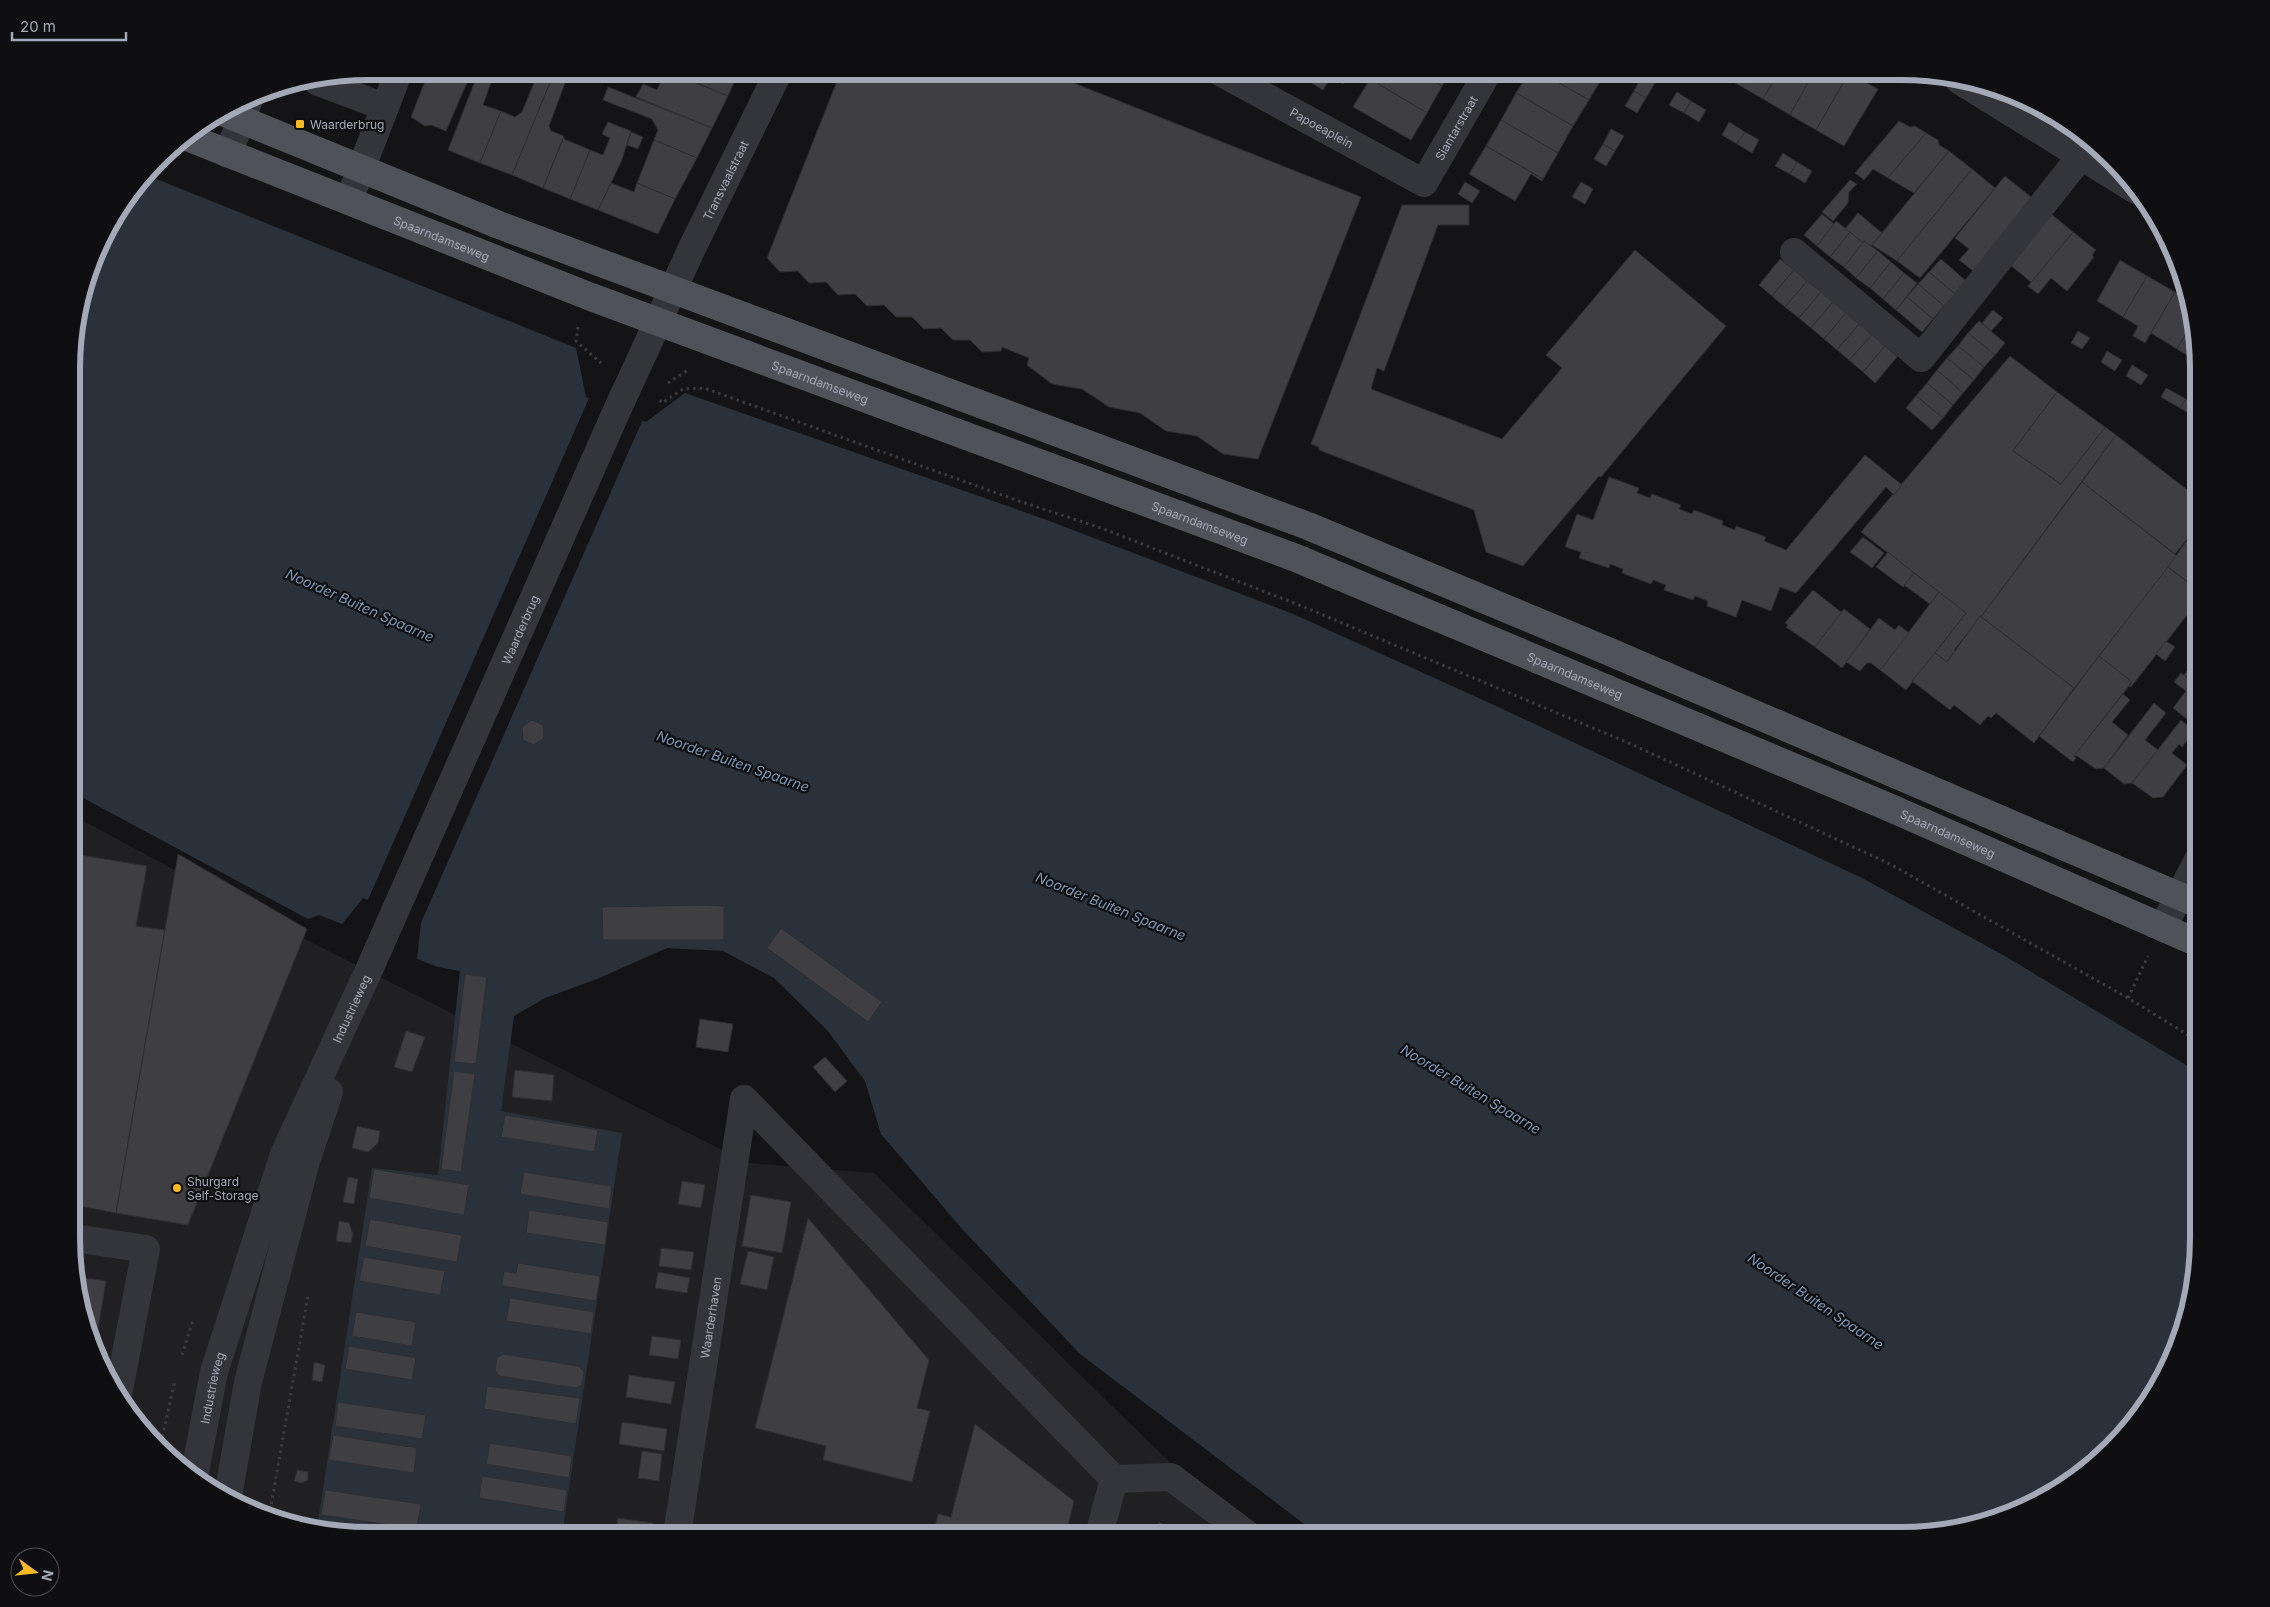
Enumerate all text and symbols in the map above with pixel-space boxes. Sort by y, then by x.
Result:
scale bar [12,10,126,42]
text: 20 m [20,17,56,36]
street label: Siantarstraat [1431,93,1480,163]
street label: Papoeaplein [1288,104,1356,151]
place label: Waarderbrug [310,117,384,132]
marker: Waarderbrug [294,118,306,130]
street label: Transvaalstraat [699,138,751,223]
street label: Spaarndamseweg [391,212,492,264]
street label: Spaarndamseweg [770,357,871,407]
street label: Spaarndamseweg [1150,498,1251,547]
water label: Noorder Buiten Spaarne [283,565,437,645]
street label: Waarderbrug [498,592,542,667]
street label: Spaarndamseweg [1525,649,1625,702]
water label: Noorder Buiten Spaarne [654,727,812,795]
street label: Spaarndamseweg [1898,806,1998,861]
water label: Noorder Buiten Spaarne [1033,868,1189,944]
street label: Industrieweg [329,972,373,1045]
water label: Noorder Buiten Spaarne [1398,1040,1544,1138]
place label: Shurgard Self-Storage [187,1174,259,1203]
marker: Shurgard Self-Storage [171,1182,183,1194]
water label: Noorder Buiten Spaarne [1745,1249,1887,1353]
street label: Waarderhaven [697,1276,724,1359]
street label: Industrieweg [197,1350,228,1425]
north arrow [10,1547,60,1597]
text: N [38,1568,58,1583]

